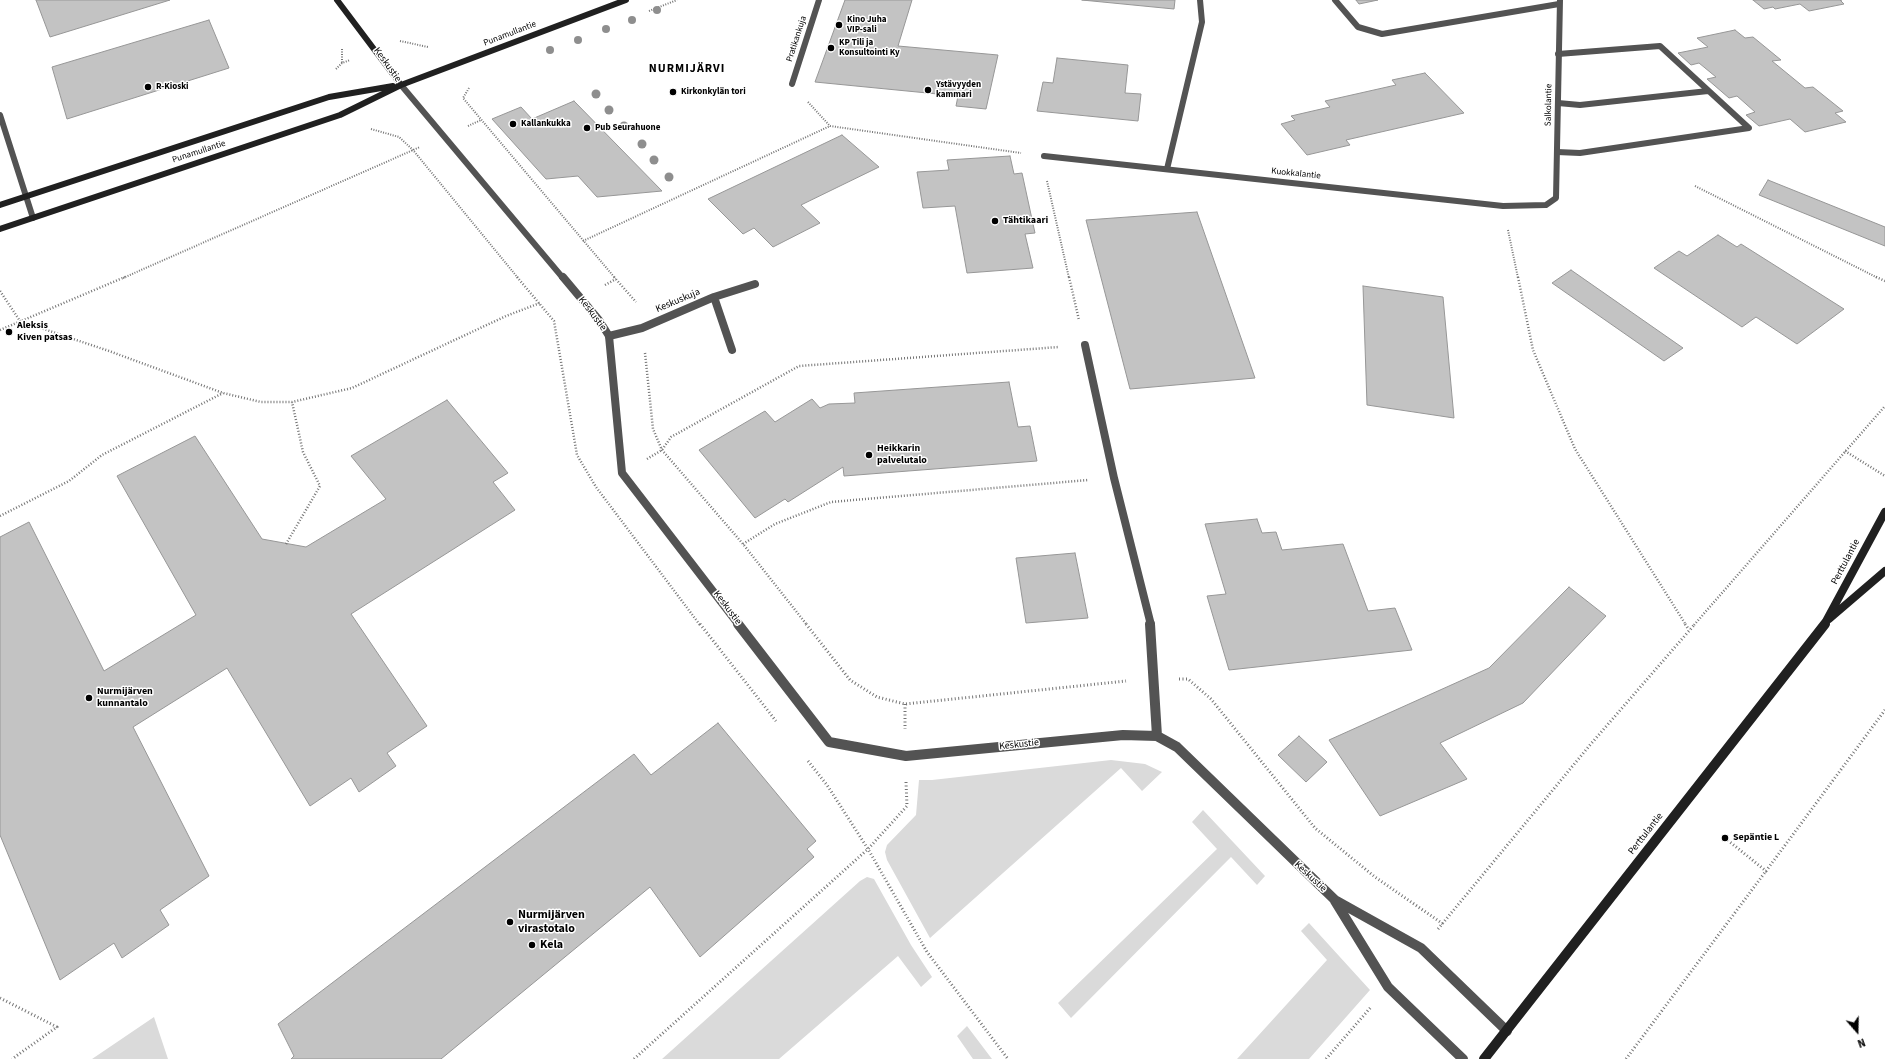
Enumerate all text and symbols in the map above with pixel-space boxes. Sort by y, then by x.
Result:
street label: Pratikankuja [785,15,809,63]
place label: Kino Juha VIP-sali [847,15,887,36]
street label: Punamullantie [482,19,538,49]
marker: Kino Juha VIP-sali [834,20,844,30]
place label: KP Tili ja Konsultointi Ky [839,38,900,59]
marker: KP Tili ja Konsultointi Ky [826,43,836,53]
street label: Keskustie [370,45,404,85]
district label: NURMIJÄRVI [649,62,725,76]
place label: Ystävyyden kammari [936,80,981,101]
marker: R-Kioski [143,82,153,92]
place label: R-Kioski [156,82,189,92]
street label: Salkolantie [1543,84,1555,126]
marker: Ystävyyden kammari [923,85,933,95]
marker: Kirkonkylän tori [668,87,678,97]
place label: Kirkonkylän tori [681,87,746,97]
marker: Kallankukka [508,119,518,129]
place label: Kallankukka [521,119,571,129]
marker: Pub Seurahuone [582,123,592,133]
place label: Pub Seurahuone [595,123,660,133]
street label: Punamullantie [171,138,227,166]
street label: Kuokkalantie [1271,166,1321,182]
place label: Tähtikaari [1003,215,1048,227]
marker: Tähtikaari [990,216,1000,226]
street label: Keskuskuja [654,286,702,316]
street label: Keskustie [575,294,609,334]
place label: Aleksis Kiven patsas [17,320,73,344]
marker: Aleksis Kiven patsas [4,327,14,337]
place label: Heikkarin palvelutalo [877,443,927,466]
marker: Heikkarin palvelutalo [864,450,874,460]
street label: Perttulantie [1829,537,1863,587]
street label: Keskustie [710,588,744,628]
place label: Nurmijärven kunnantalo [97,686,153,710]
marker: Nurmijärven kunnantalo [84,693,94,703]
street label: Keskustie [999,737,1039,753]
street label: Perttulantie [1626,811,1666,857]
place label: Sepäntie L [1733,832,1779,844]
marker: Sepäntie L [1720,833,1730,843]
street label: Keskustie [1291,859,1329,895]
place label: Nurmijärven virastotalo [518,908,585,936]
marker: Nurmijärven virastotalo [505,917,515,927]
place label: Kela [540,938,563,952]
marker: Kela [527,940,537,950]
north arrow [1837,1011,1877,1051]
text: N [1855,1034,1867,1051]

